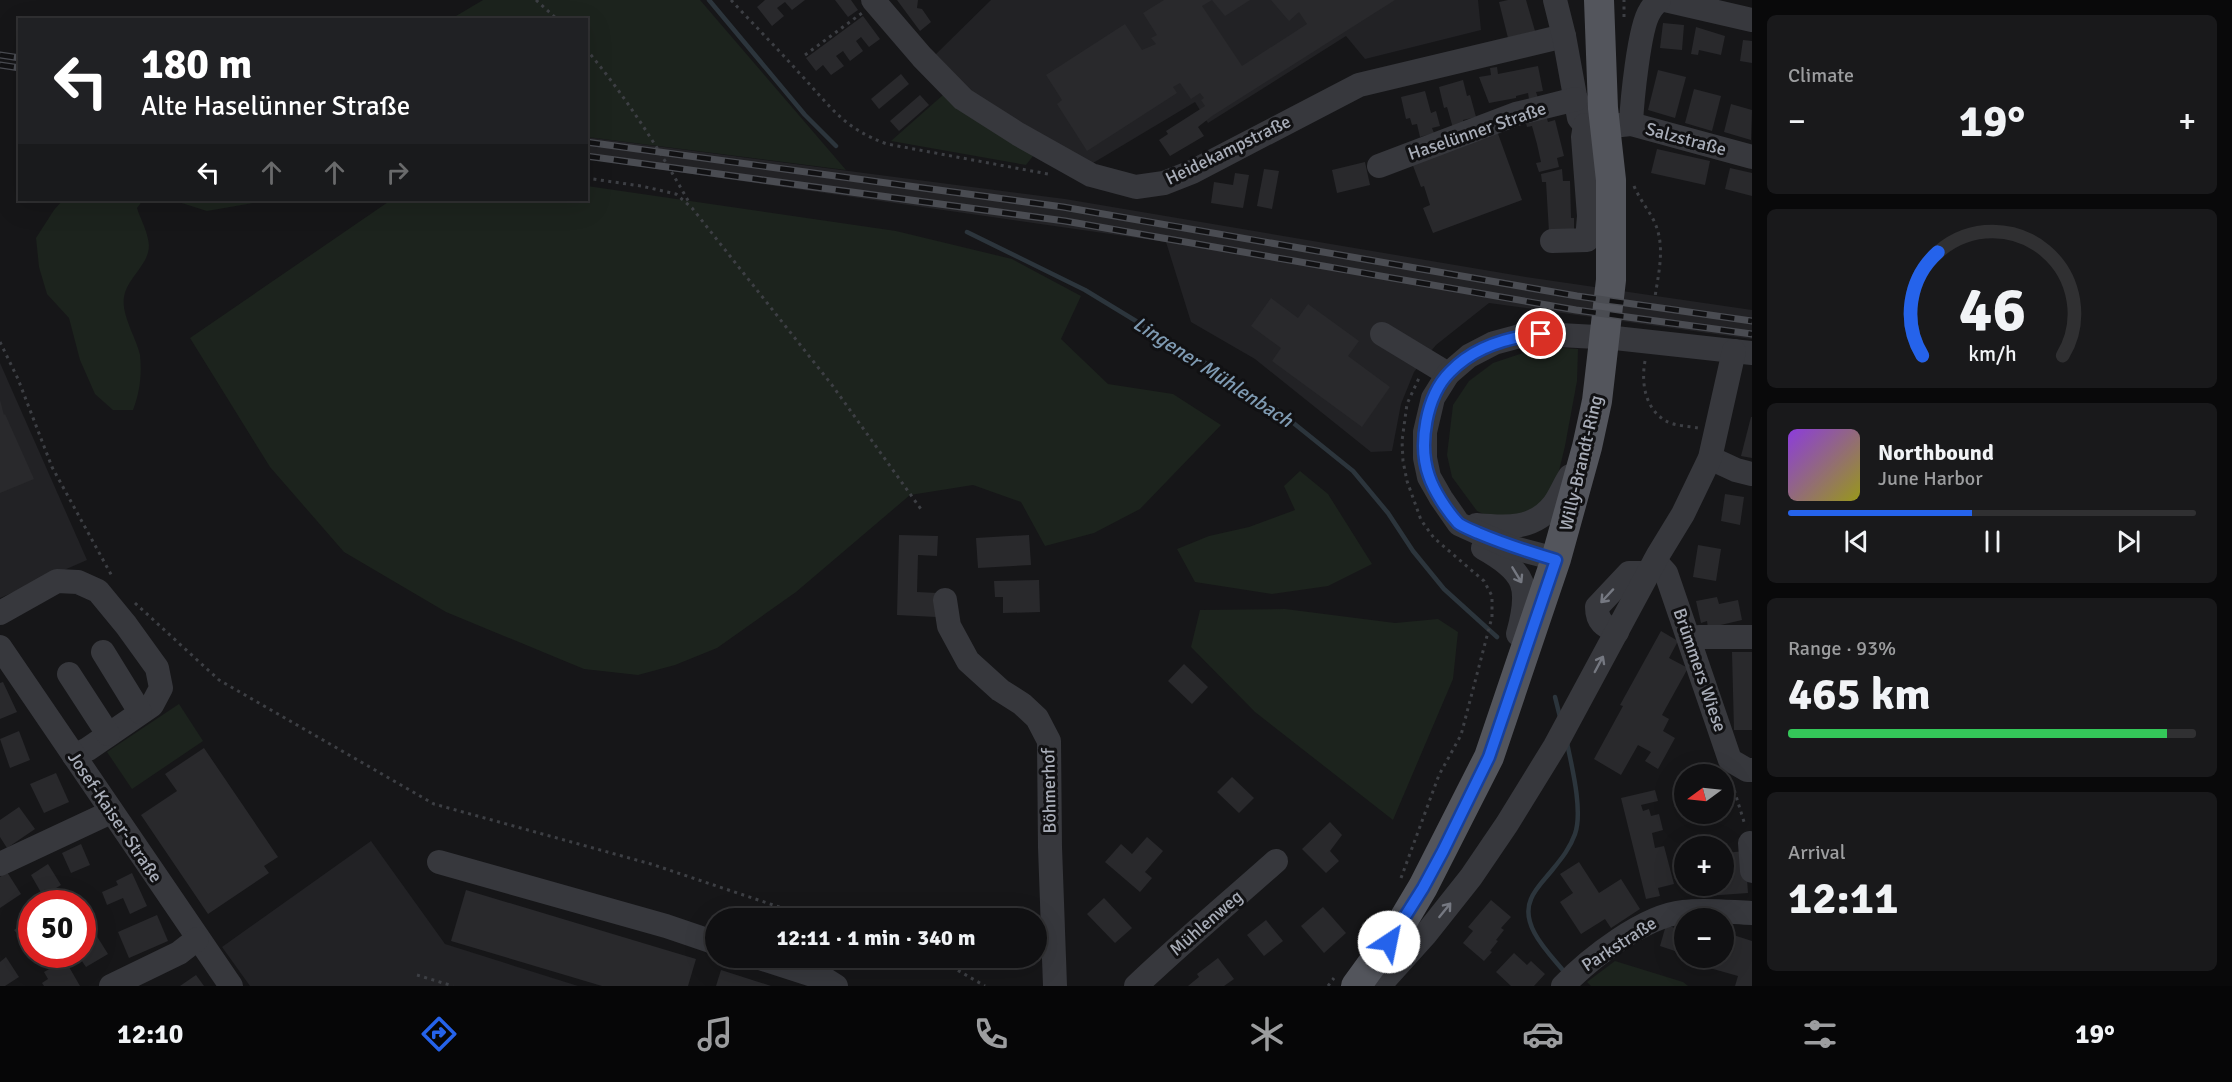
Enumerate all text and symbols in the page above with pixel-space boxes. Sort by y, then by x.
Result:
text: 180 m [141,39,252,90]
icon: left [42,42,120,120]
text: Climate [1788,63,1854,88]
text: Alte Haselünner Straße [141,90,410,123]
text: 19° [1959,94,2025,149]
street label: Haselünner Straße [1405,97,1549,165]
text: − [1788,101,1806,142]
text: + [2178,101,2196,142]
street label: Heidekampstraße [1162,110,1294,190]
street label: Salzstraße [1643,118,1729,160]
icon: left [192,156,225,189]
icon: ahead [255,156,288,189]
icon: ahead [318,156,351,189]
icon: right [381,156,414,189]
text: 46 [1958,271,2026,348]
pin [1515,308,1566,359]
water label: Lingener Mühlenbach [1129,311,1298,434]
icon: arrive [1524,317,1557,350]
text: km/h [1968,341,2016,367]
street label: Willy-Brandt-Ring [1555,393,1607,533]
text: Northbound [1878,439,1994,466]
text: June Harbor [1878,466,1983,491]
icon: previous [1840,525,1873,558]
icon: pause [1976,525,2009,558]
icon: next [2112,525,2145,558]
one-way arrow [1511,566,1523,583]
one-way arrow [1600,588,1615,603]
street label: Brümmers Wiese [1669,605,1731,735]
text: Range · 93% [1788,636,1896,661]
one-way arrow [1593,656,1605,673]
text: 465 km [1788,667,1931,722]
street label: Josef-Kaiser-Straße [63,747,167,887]
street label: Böhmerhof [1037,747,1061,834]
north arrow [1674,764,1734,824]
map controls [1674,764,1734,968]
button: + [1674,836,1734,896]
text: Arrival [1788,840,1846,865]
text: 12:11 [1788,871,1898,926]
street label: Mühlenweg [1165,885,1247,961]
speed limit sign: 50 [18,890,96,968]
one-way arrow [1438,902,1451,918]
button: − [1674,908,1734,968]
position arrow [1357,910,1421,974]
street label: Parkstraße [1577,912,1661,976]
text: 12:11 · 1 min · 340 m [776,924,976,951]
icon: directions [418,1013,460,1055]
icon: music [694,1013,736,1055]
icon: phone [970,1013,1012,1055]
icon: climate [1246,1013,1288,1055]
icon: car [1522,1013,1564,1055]
icon: filters [1799,1013,1841,1055]
text: 12:10 [117,1018,183,1051]
text: 19° [2075,1018,2115,1051]

